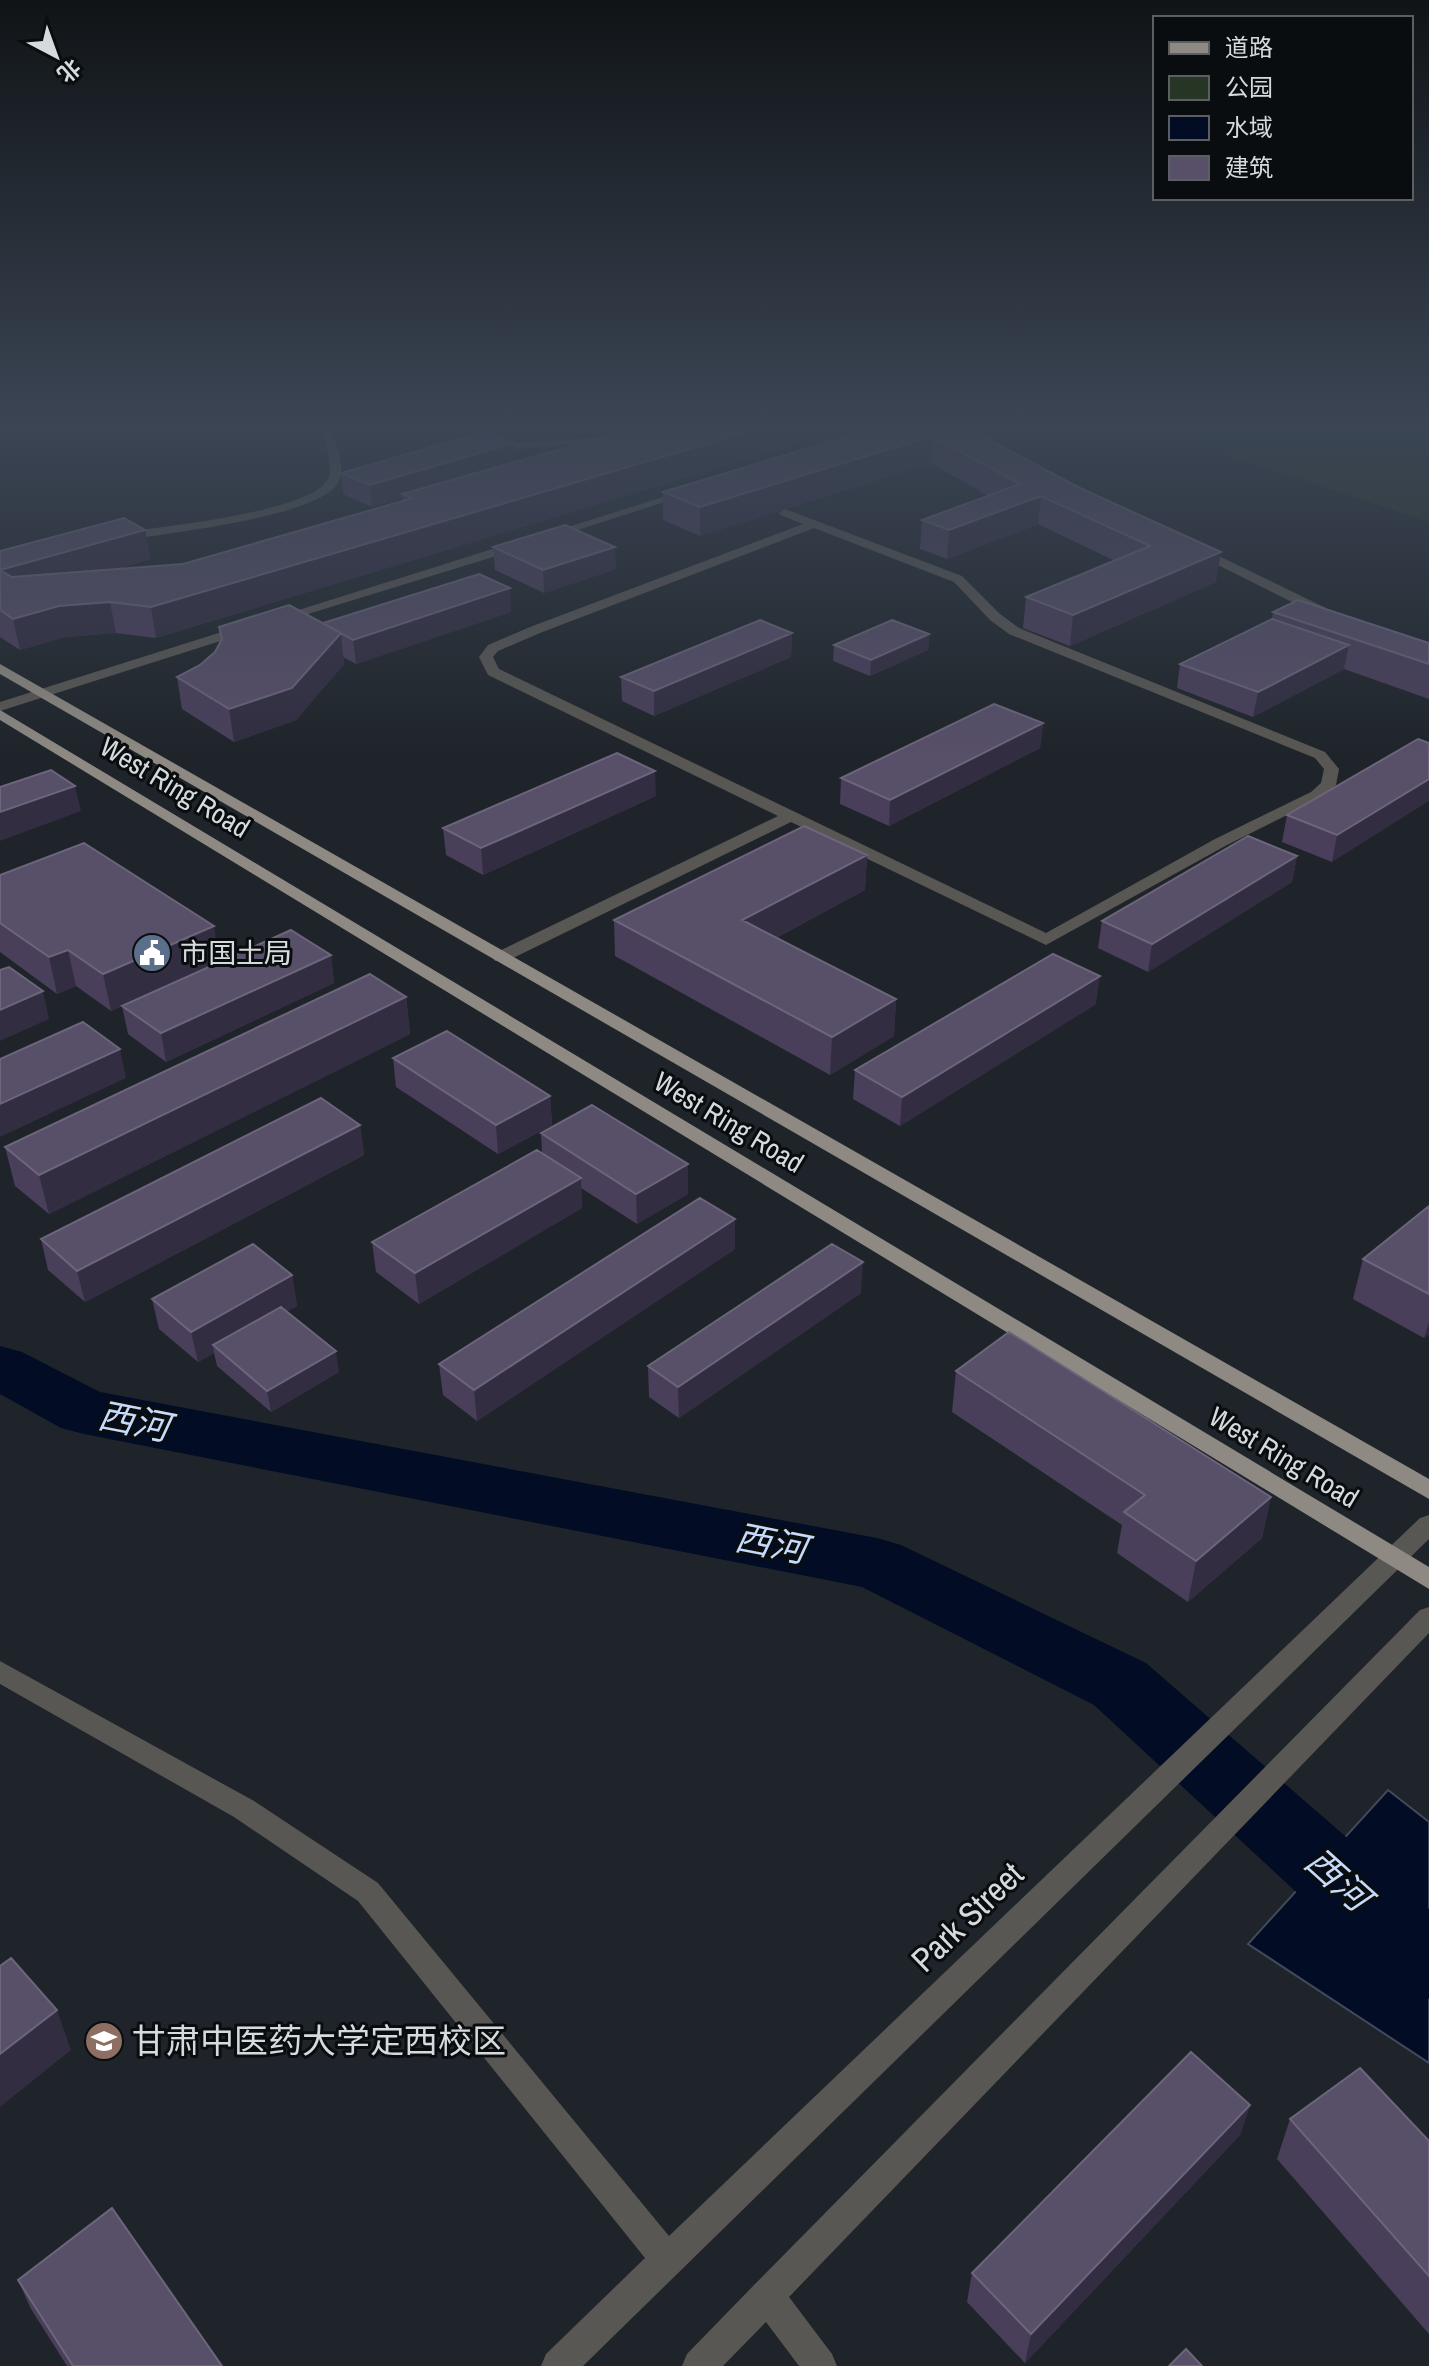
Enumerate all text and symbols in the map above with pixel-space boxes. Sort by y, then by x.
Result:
north arrow [16,16,96,96]
legend [1153,16,1413,200]
text: 道路 [1225,31,1273,63]
text: 北 [51,53,87,90]
text: 公园 [1225,71,1273,103]
text: 水域 [1225,111,1273,143]
text: 建筑 [1225,151,1273,183]
street label: West Ring Road [93,727,257,847]
public building icon: 市国土局 [131,932,173,974]
place label: 市国土局 [180,934,292,972]
street label: West Ring Road [647,1062,811,1182]
water label: 西河 [94,1391,180,1453]
street label: West Ring Road [1202,1397,1366,1517]
water label: 西河 [731,1513,817,1575]
water label: 西河 [1295,1837,1385,1925]
street label: Park Street [901,1852,1033,1982]
place label: 甘肃中医药大学定西校区 [132,2018,506,2064]
school or university icon: 甘肃中医药大学定西校区 [83,2020,125,2062]

